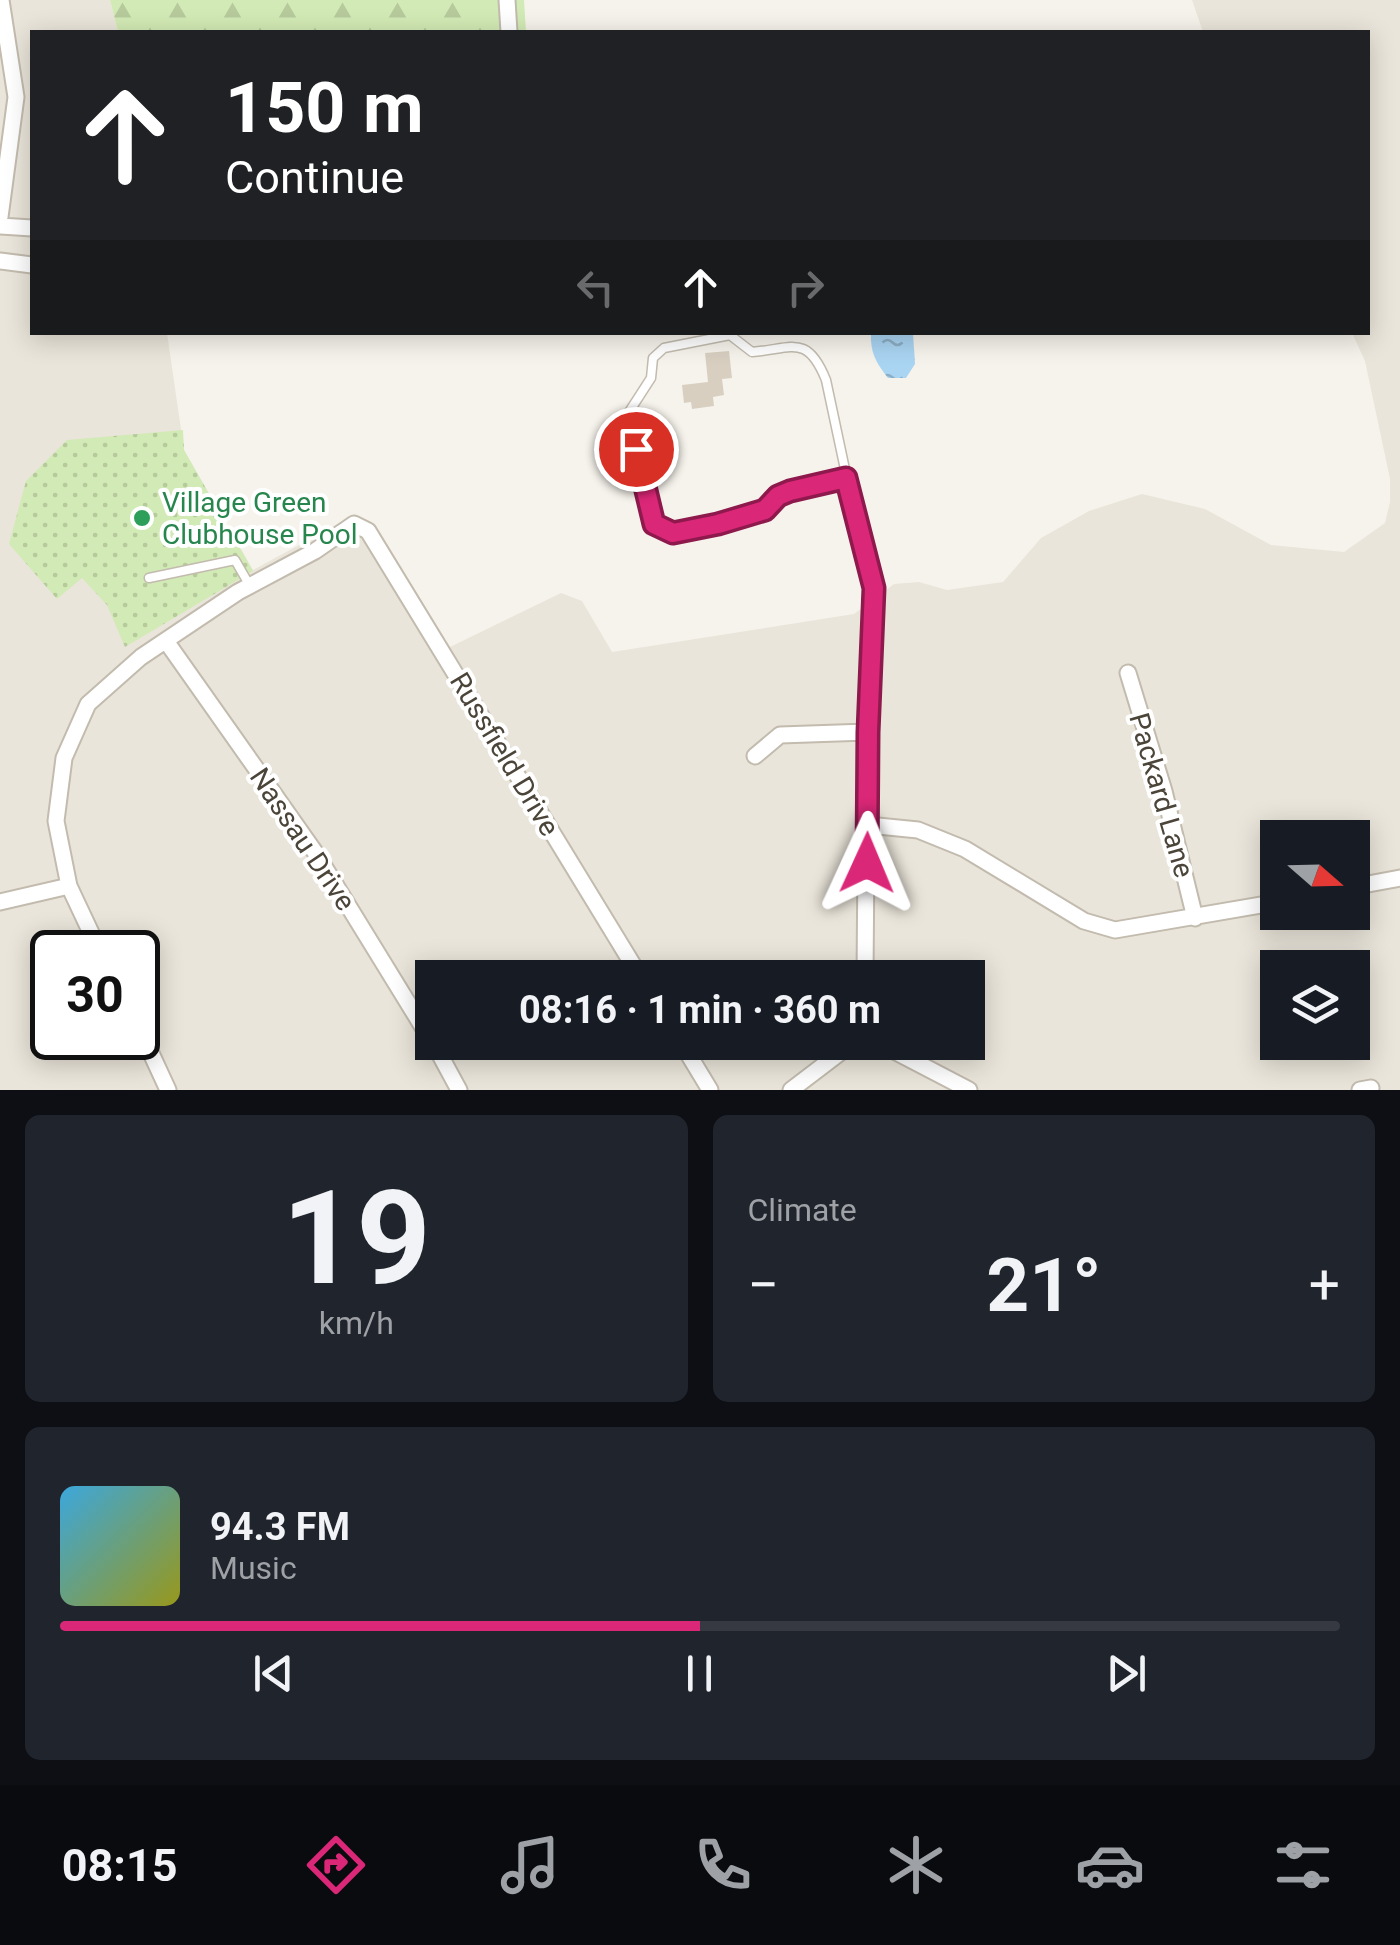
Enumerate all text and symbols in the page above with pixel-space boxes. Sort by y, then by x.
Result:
text: 150 m [225,67,424,149]
icon: ahead [60,70,190,200]
text: Continue [225,151,404,204]
icon: left [568,260,623,315]
icon: ahead [673,260,728,315]
icon: right [778,260,833,315]
pin [594,407,679,492]
icon: arrive [609,422,664,477]
place label: Village Green Clubhouse Pool [162,486,358,551]
marker: Village Green Clubhouse Pool [131,507,153,529]
street label: Russfield Drive [443,667,566,842]
street label: Packard Lane [1122,709,1201,881]
street label: Nassau Drive [243,762,362,917]
position arrow [815,811,919,915]
north arrow [1260,820,1370,930]
map controls [1260,820,1370,1060]
speed limit sign: 30 [30,930,160,1060]
button: layers [1260,950,1370,1060]
text: 08:16 · 1 min · 360 m [519,988,881,1032]
text: 19 [282,1162,431,1315]
text: Climate [748,1191,857,1229]
text: 21° [986,1241,1102,1329]
text: − [748,1253,779,1317]
text: + [1309,1253,1340,1317]
text: km/h [319,1304,394,1342]
text: 94.3 FM [210,1505,350,1549]
text: Music [210,1549,297,1587]
icon: previous [246,1646,301,1701]
icon: pause [672,1646,727,1701]
icon: next [1099,1646,1154,1701]
icon: directions [301,1830,371,1900]
icon: music [495,1830,565,1900]
icon: phone [688,1830,758,1900]
icon: climate [881,1830,951,1900]
icon: car [1075,1830,1145,1900]
icon: filters [1268,1830,1338,1900]
text: 08:15 [62,1839,178,1892]

